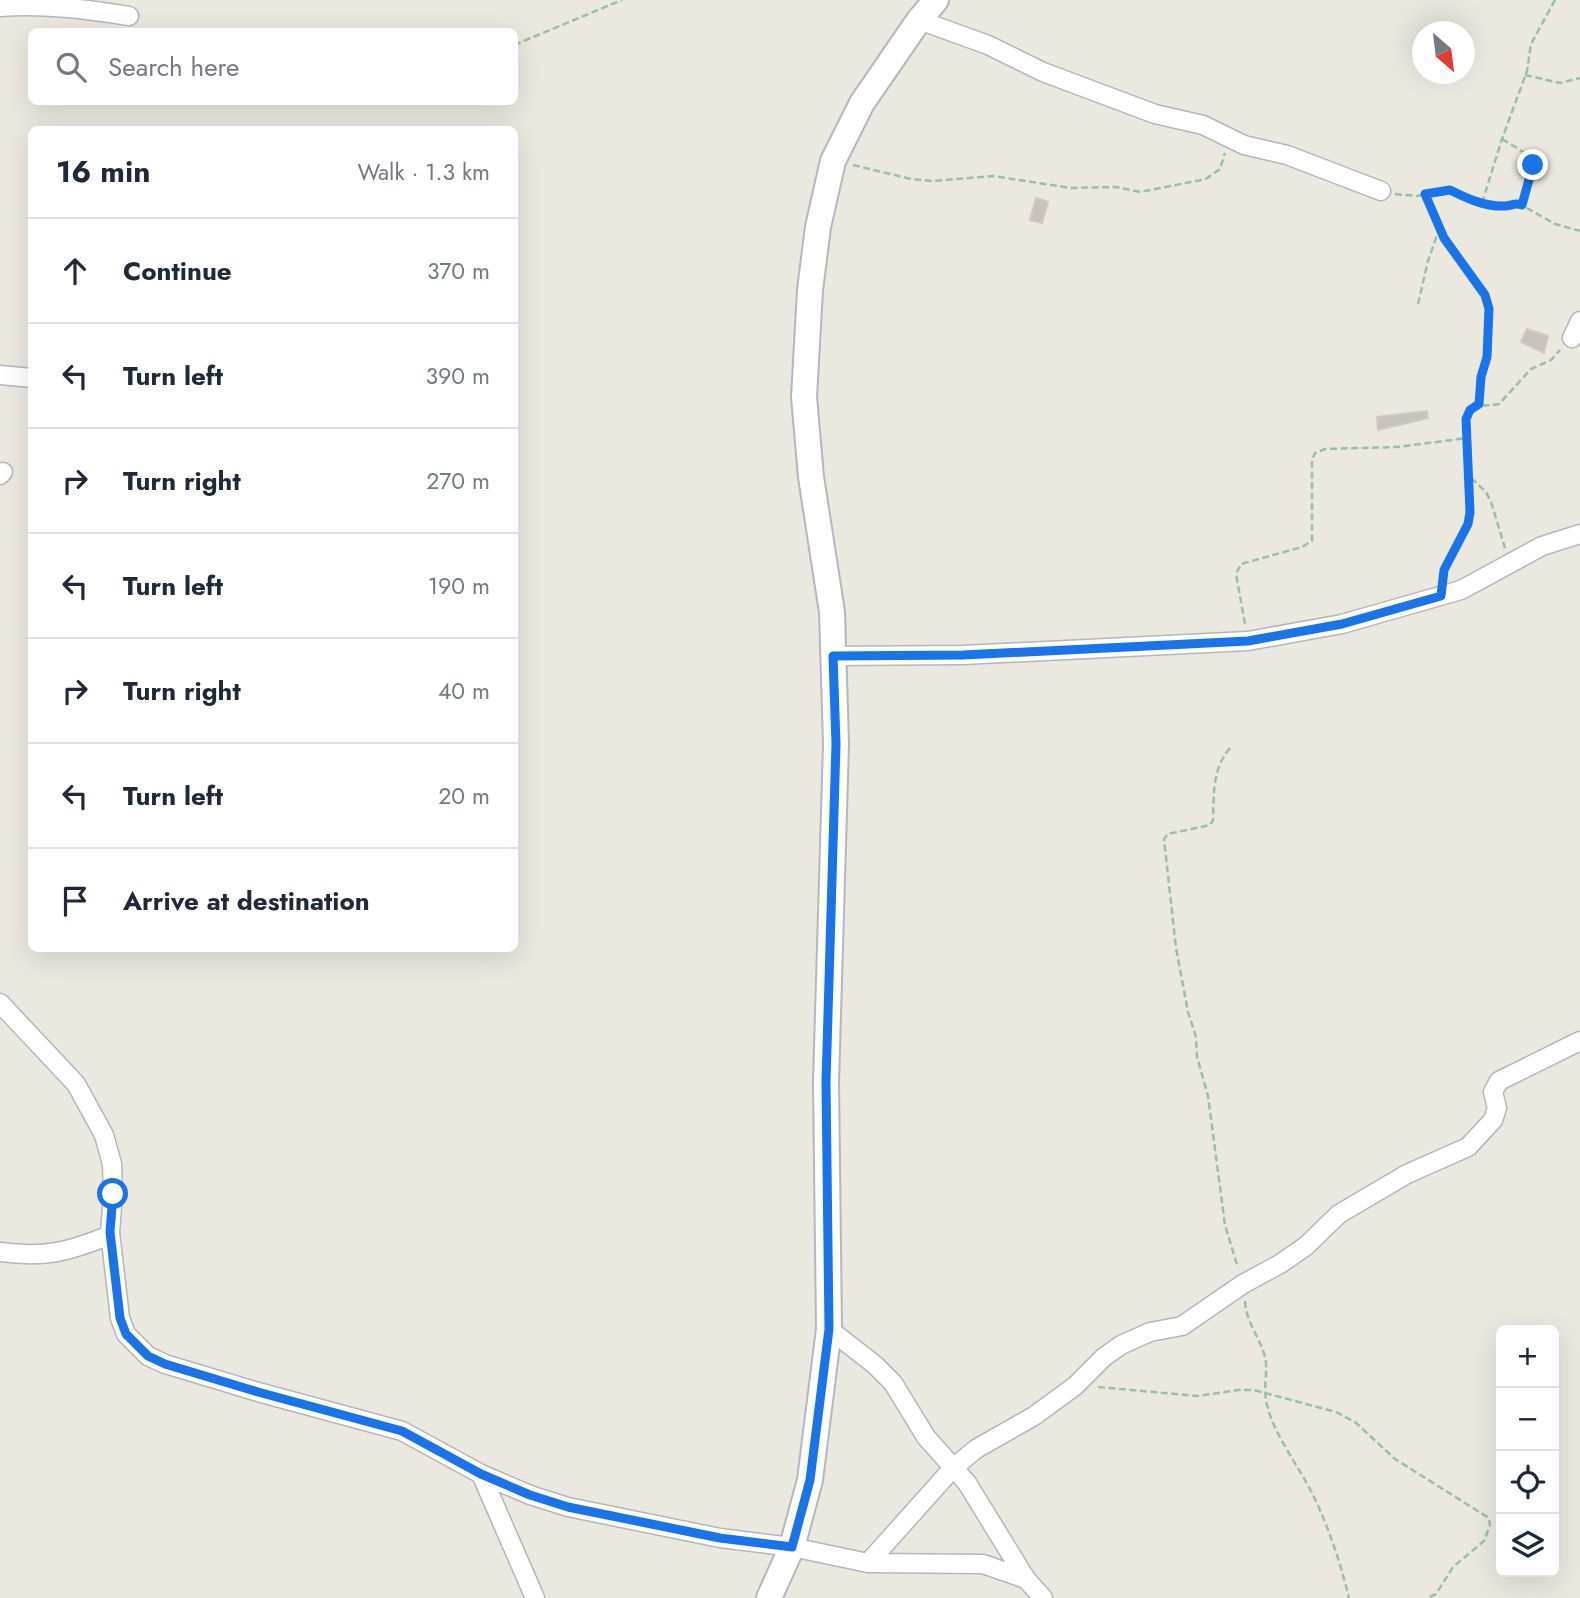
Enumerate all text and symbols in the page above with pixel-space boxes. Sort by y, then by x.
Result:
north arrow [1412,21,1475,84]
search box [28,28,518,105]
icon: search [52,48,90,86]
text: Search here [108,48,240,86]
route end [1517,149,1548,180]
text: 16 min [56,150,150,193]
text: Walk · 1.3 km [358,155,490,189]
icon: ahead [56,252,94,290]
text: Continue [123,252,232,290]
text: 370 m [427,254,490,288]
icon: left [56,357,94,395]
text: Turn left [123,357,223,395]
text: 390 m [426,359,490,393]
icon: right [56,462,94,500]
text: Turn right [123,462,241,500]
text: 270 m [426,464,490,498]
icon: left [56,567,94,605]
text: Turn left [123,567,223,605]
text: 190 m [428,569,490,603]
icon: right [56,672,94,710]
text: Turn right [123,672,241,710]
text: 40 m [438,674,490,708]
icon: left [56,777,94,815]
text: Turn left [123,777,223,815]
text: 20 m [438,779,490,813]
icon: arrive [56,882,94,920]
text: Arrive at destination [123,882,370,920]
route start [97,1178,128,1209]
map controls [1496,1325,1559,1577]
button: + [1496,1325,1559,1388]
button: − [1496,1388,1559,1451]
button: locate [1496,1451,1559,1514]
button: layers [1496,1514,1559,1577]

